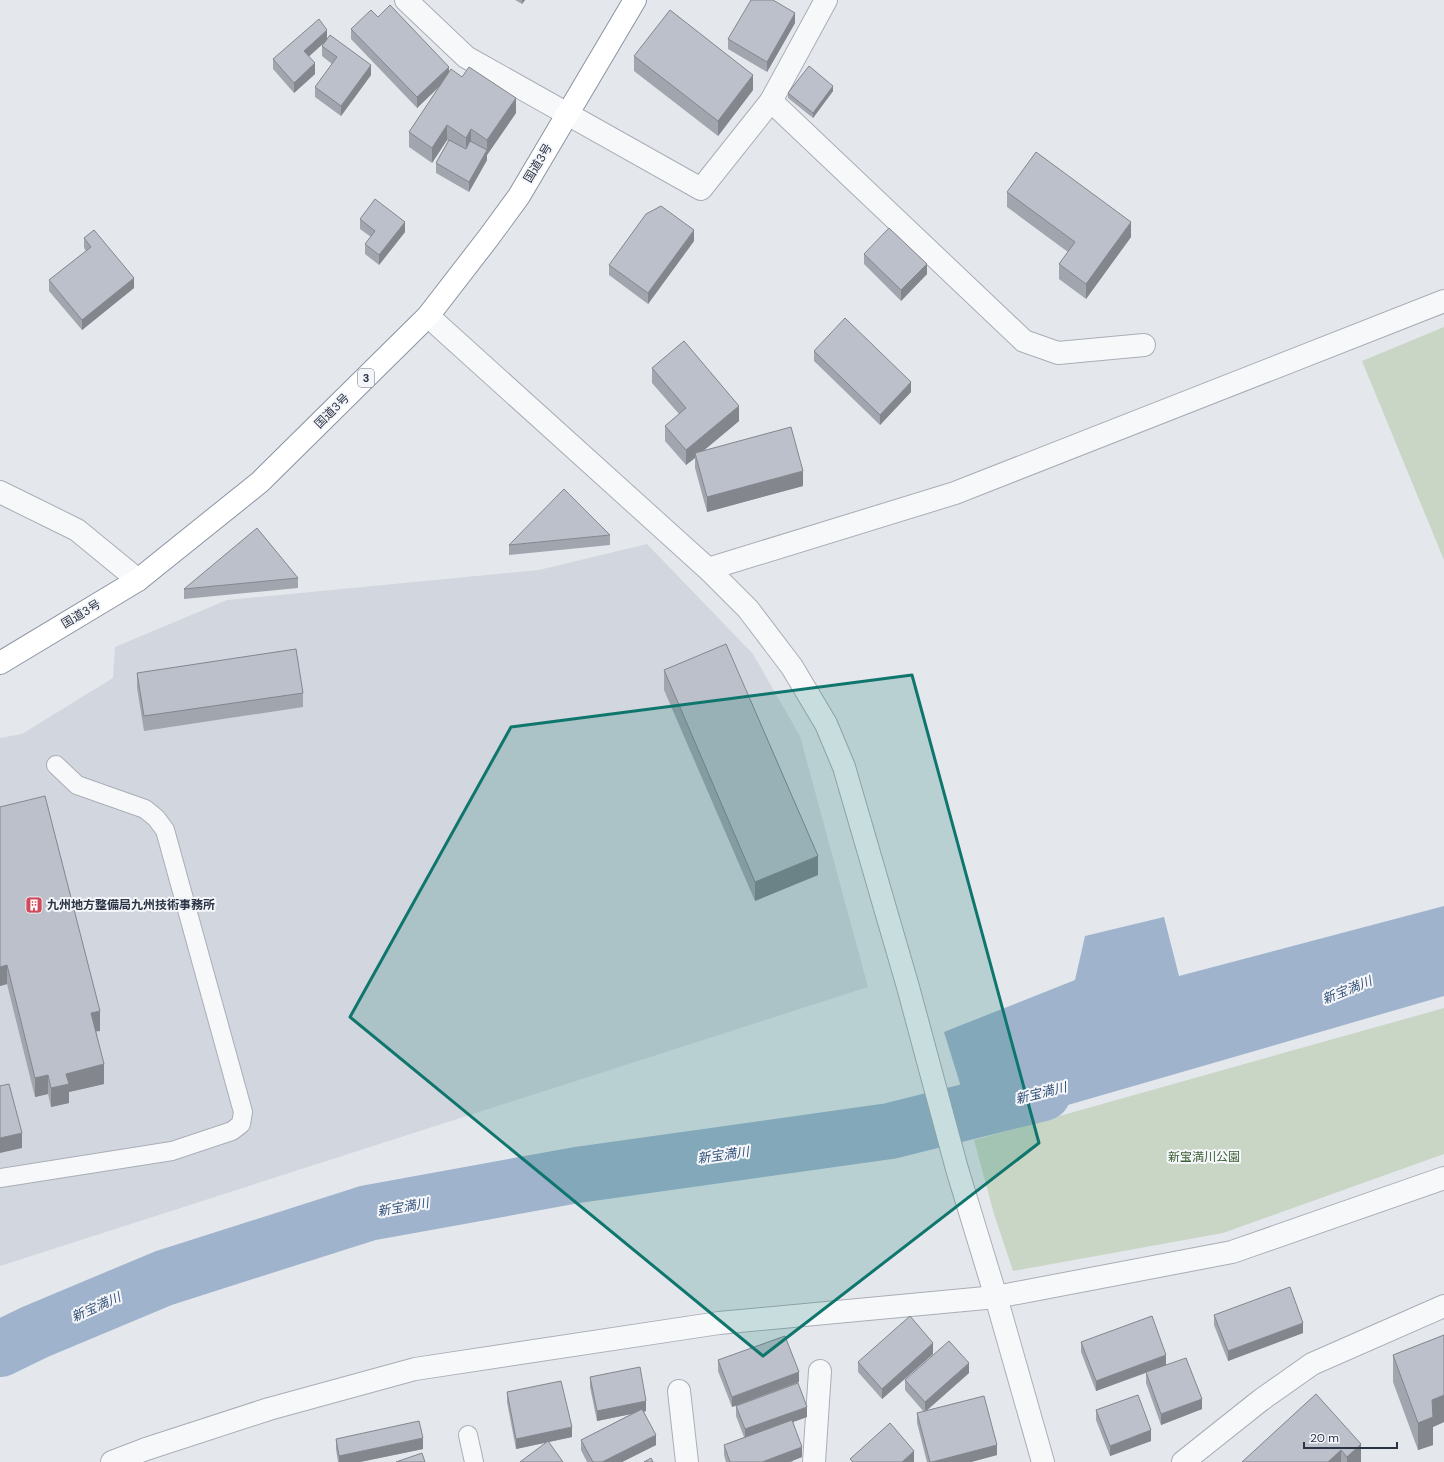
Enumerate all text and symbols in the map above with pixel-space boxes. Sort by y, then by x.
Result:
street label: 国道3号 [520,140,556,186]
road number: 3 [358,369,374,387]
street label: 国道3号 [311,390,353,432]
street label: 国道3号 [58,596,104,632]
building icon: 九州地方整備局九州技術事務所 [24,895,44,915]
place label: 九州地方整備局九州技術事務所 [47,897,215,913]
water label: 新宝満川 [1320,972,1376,1008]
water label: 新宝満川 [1014,1078,1070,1108]
water label: 新宝満川 [696,1143,752,1167]
park label: 新宝満川公園 [1168,1149,1240,1165]
water label: 新宝満川 [376,1194,432,1220]
water label: 新宝満川 [69,1288,125,1325]
scale bar [1304,1424,1397,1450]
text: 20 m [1310,1430,1339,1446]

